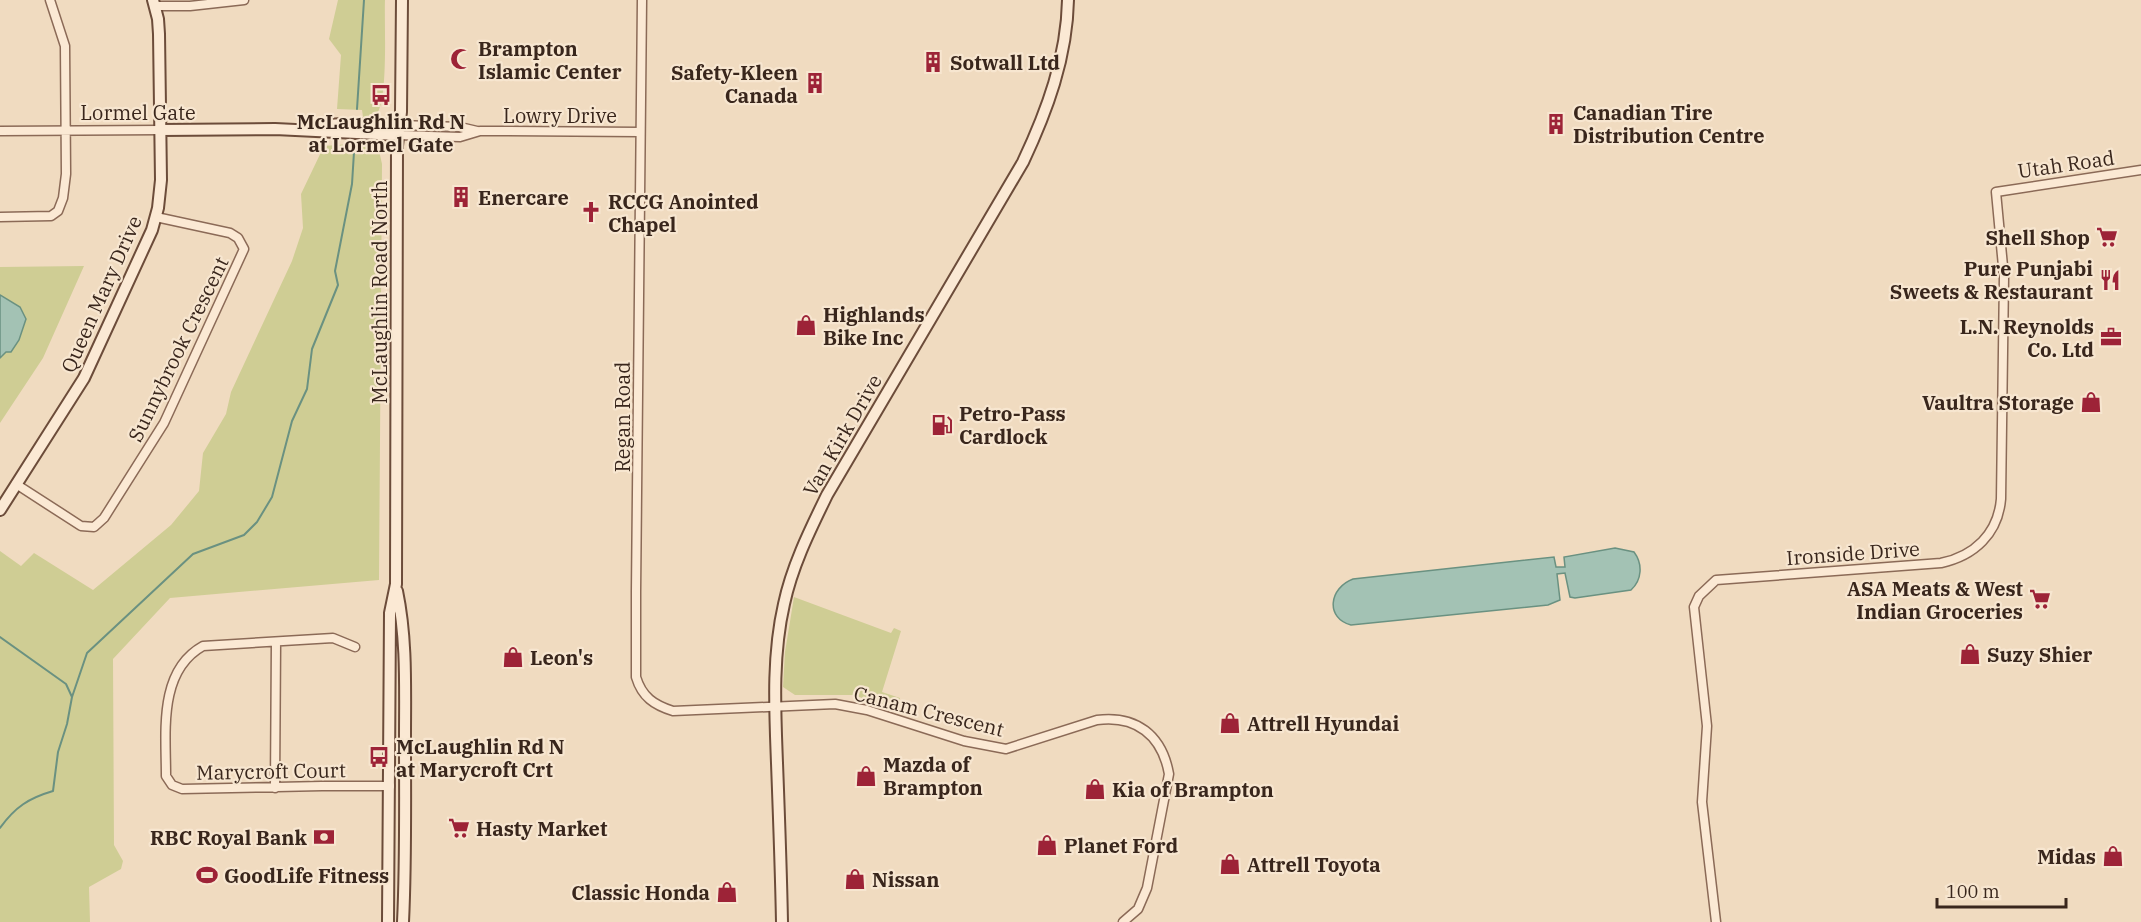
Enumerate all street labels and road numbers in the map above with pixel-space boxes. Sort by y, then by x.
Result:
street label: Lormel Gate [80,99,196,126]
street label: Lowry Drive [503,102,617,129]
street label: Utah Road [2016,144,2116,184]
street label: McLaughlin Road North [366,180,393,404]
street label: Queen Mary Drive [54,211,148,377]
street label: Sunnybrook Crescent [121,252,235,446]
street label: Regan Road [609,362,636,472]
street label: Van Kirk Drive [796,369,888,501]
street label: Ironside Drive [1785,535,1921,571]
street label: Canam Crescent [851,679,1007,743]
street label: Marycroft Court [196,756,346,786]

